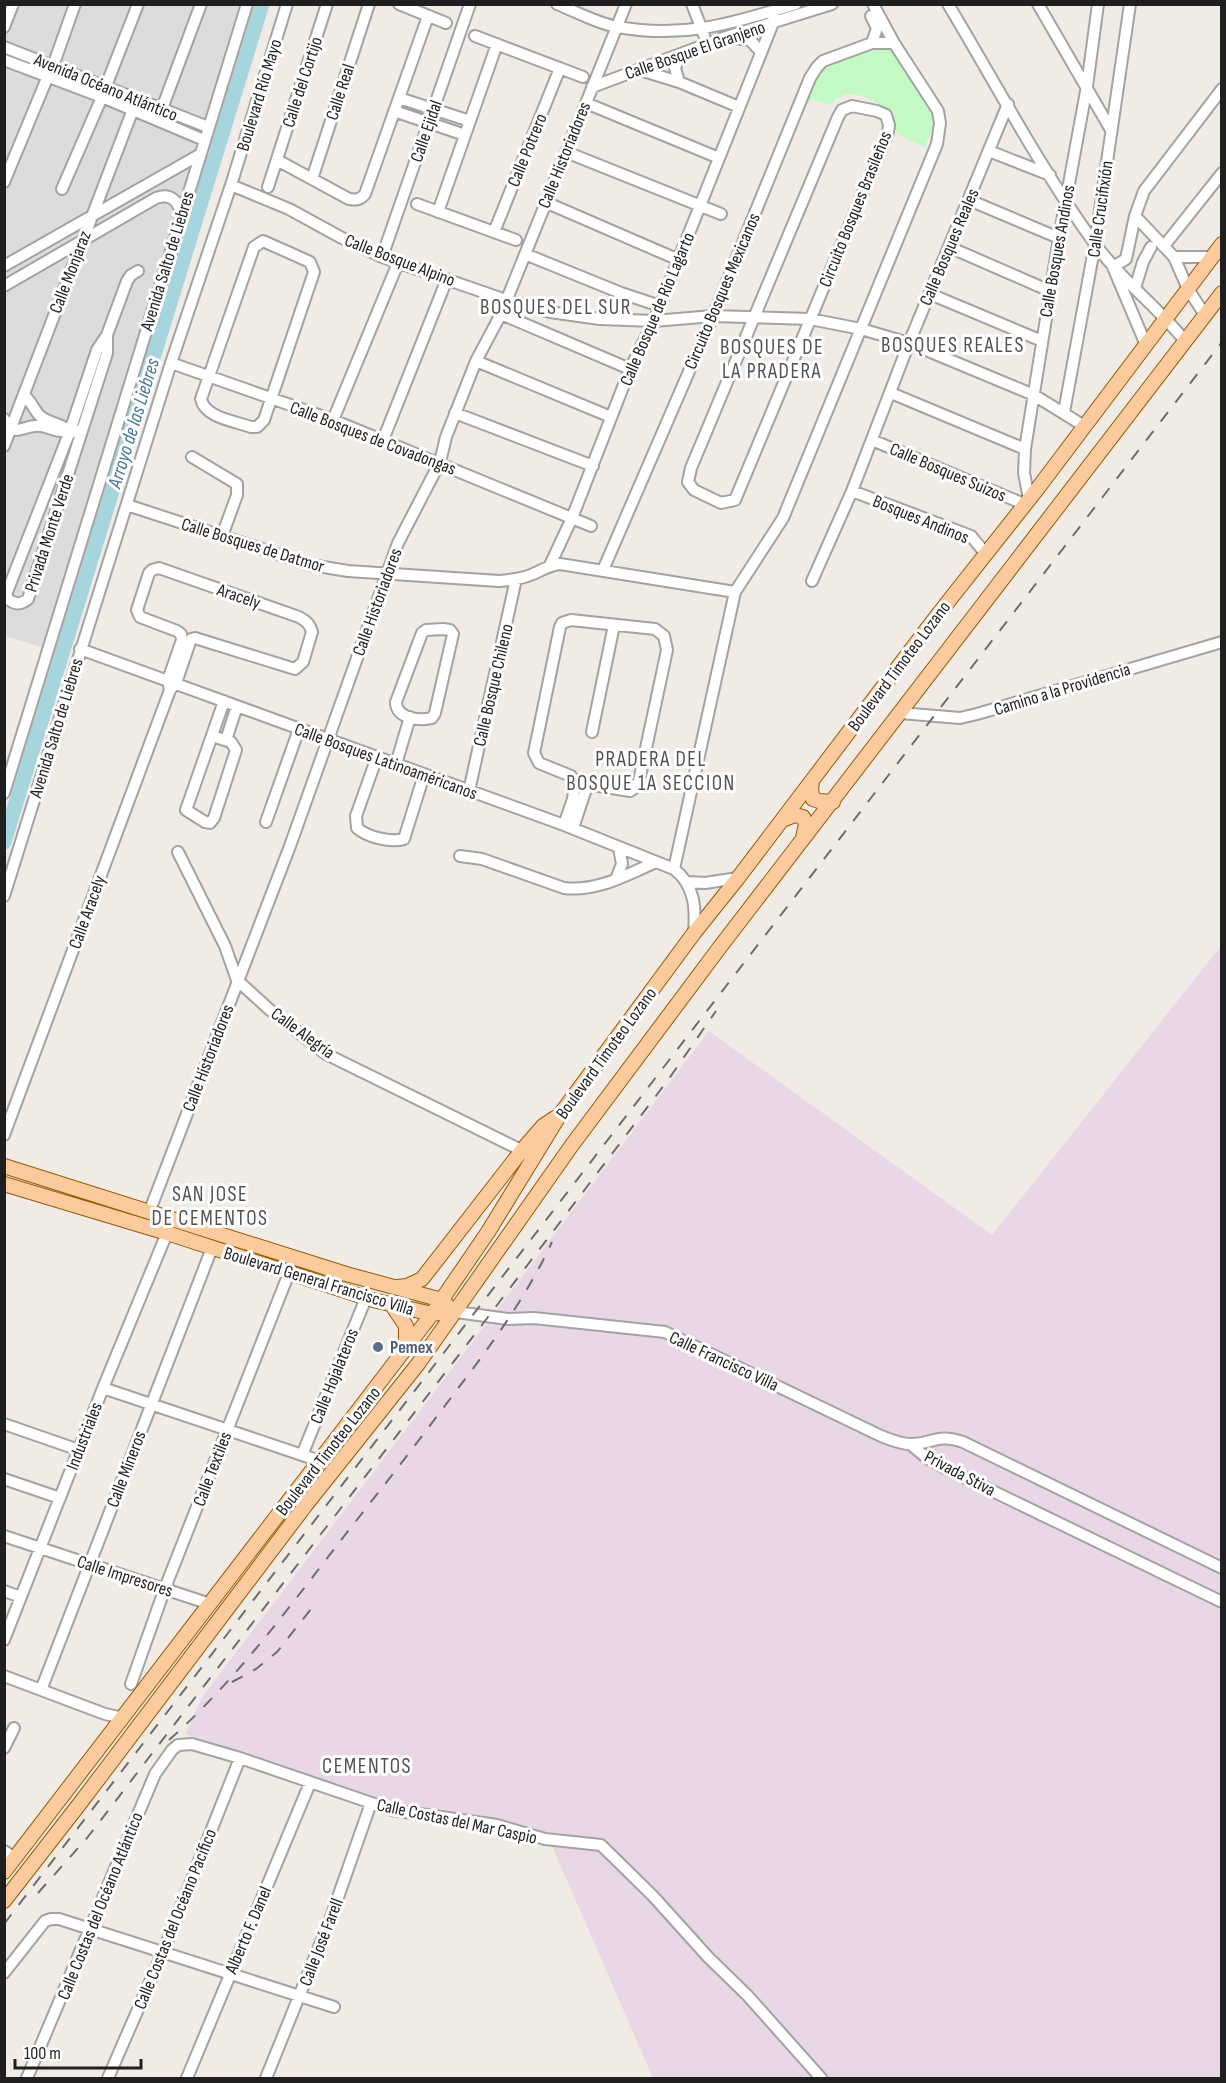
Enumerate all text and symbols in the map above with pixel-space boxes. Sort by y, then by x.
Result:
street label: Calle Bosque El Granjeno [622,17,768,84]
street label: Calle del Cortijo [278,34,327,130]
street label: Boulevard Río Mayo [232,37,286,154]
street label: Avenida Océano Atlántico [30,49,181,126]
street label: Calle Real [322,61,359,123]
street label: Calle Ejidal [406,98,447,165]
street label: Calle Historiadores [534,99,595,211]
street label: Calle Potrero [503,110,552,190]
street label: Circuito Bosques Brasileños [815,128,896,290]
street label: Calle Crucifixión [1083,159,1118,259]
street label: Calle Bosques Andinos [1036,183,1079,319]
street label: Calle Bosques Reales [915,186,984,309]
street label: Avenida Salto de Liebres [136,189,199,334]
street label: Circuito Bosques Mexicanos [680,210,765,372]
street label: Calle Monjaraz [45,228,96,316]
street label: Calle Bosque de Río Lagarto [616,229,699,389]
street label: Calle Bosque Alpino [342,230,458,291]
district label: BOSQUES DEL SUR [480,295,632,320]
district label: BOSQUES REALES [881,333,1025,358]
district label: BOSQUES DE LA PRADERA [720,335,824,384]
water label: Arroyo de las Liebres [103,356,165,492]
street label: Calle Bosques de Covadongas [287,397,459,480]
street label: Calle Bosques Suizos [886,438,1009,506]
street label: Privada Monte Verde [21,471,78,595]
street label: Bosques Andinos [870,491,972,548]
street label: Calle Bosques de Datmor [179,514,327,577]
street label: Calle Historiadores [348,546,407,659]
street label: Aracely [213,579,263,614]
street label: Boulevard Timoteo Lozano [844,597,955,735]
street label: Calle Bosque Chileno [469,622,518,748]
street label: Avenida Salto de Liebres [25,656,88,801]
street label: Camino a la Providencia [992,659,1133,720]
street label: Calle Bosques Latinoaméricanos [292,719,480,804]
district label: PRADERA DEL BOSQUE 1A SECCION [566,747,736,796]
street label: Calle Aracely [64,873,110,952]
street label: Boulevard Timoteo Lozano [552,983,661,1123]
street label: Calle Historiadores [178,1002,239,1115]
street label: Calle Alegría [267,1003,339,1063]
district label: SAN JOSE DE CEMENTOS [152,1182,268,1231]
street label: Boulevard General Francisco Villa [221,1243,416,1320]
street label: Calle Hojalateros [306,1326,363,1427]
street label: Calle Francisco Villa [666,1327,782,1396]
place label: Pemex [390,1337,433,1358]
marker: Pemex [371,1340,385,1354]
street label: Boulevard Timoteo Lozano [272,1383,385,1520]
street label: Industriales [62,1399,107,1473]
street label: Calle Mineros [102,1428,151,1510]
street label: Calle Textiles [189,1429,236,1509]
street label: Privada Stiva [921,1446,999,1501]
street label: Calle Impresores [74,1551,175,1602]
district label: CEMENTOS [322,1754,412,1779]
street label: Calle Costas del Mar Caspio [375,1794,539,1849]
street label: Calle Costas del Océano Atlántico [53,1809,148,2003]
street label: Calle Costas del Océano Pacífico [130,1826,221,2012]
street label: Alberto F. Danel [220,1883,276,1978]
street label: Calle José Farell [295,1895,348,1989]
scale bar [15,2032,141,2070]
text: 100 m [24,2043,61,2064]

